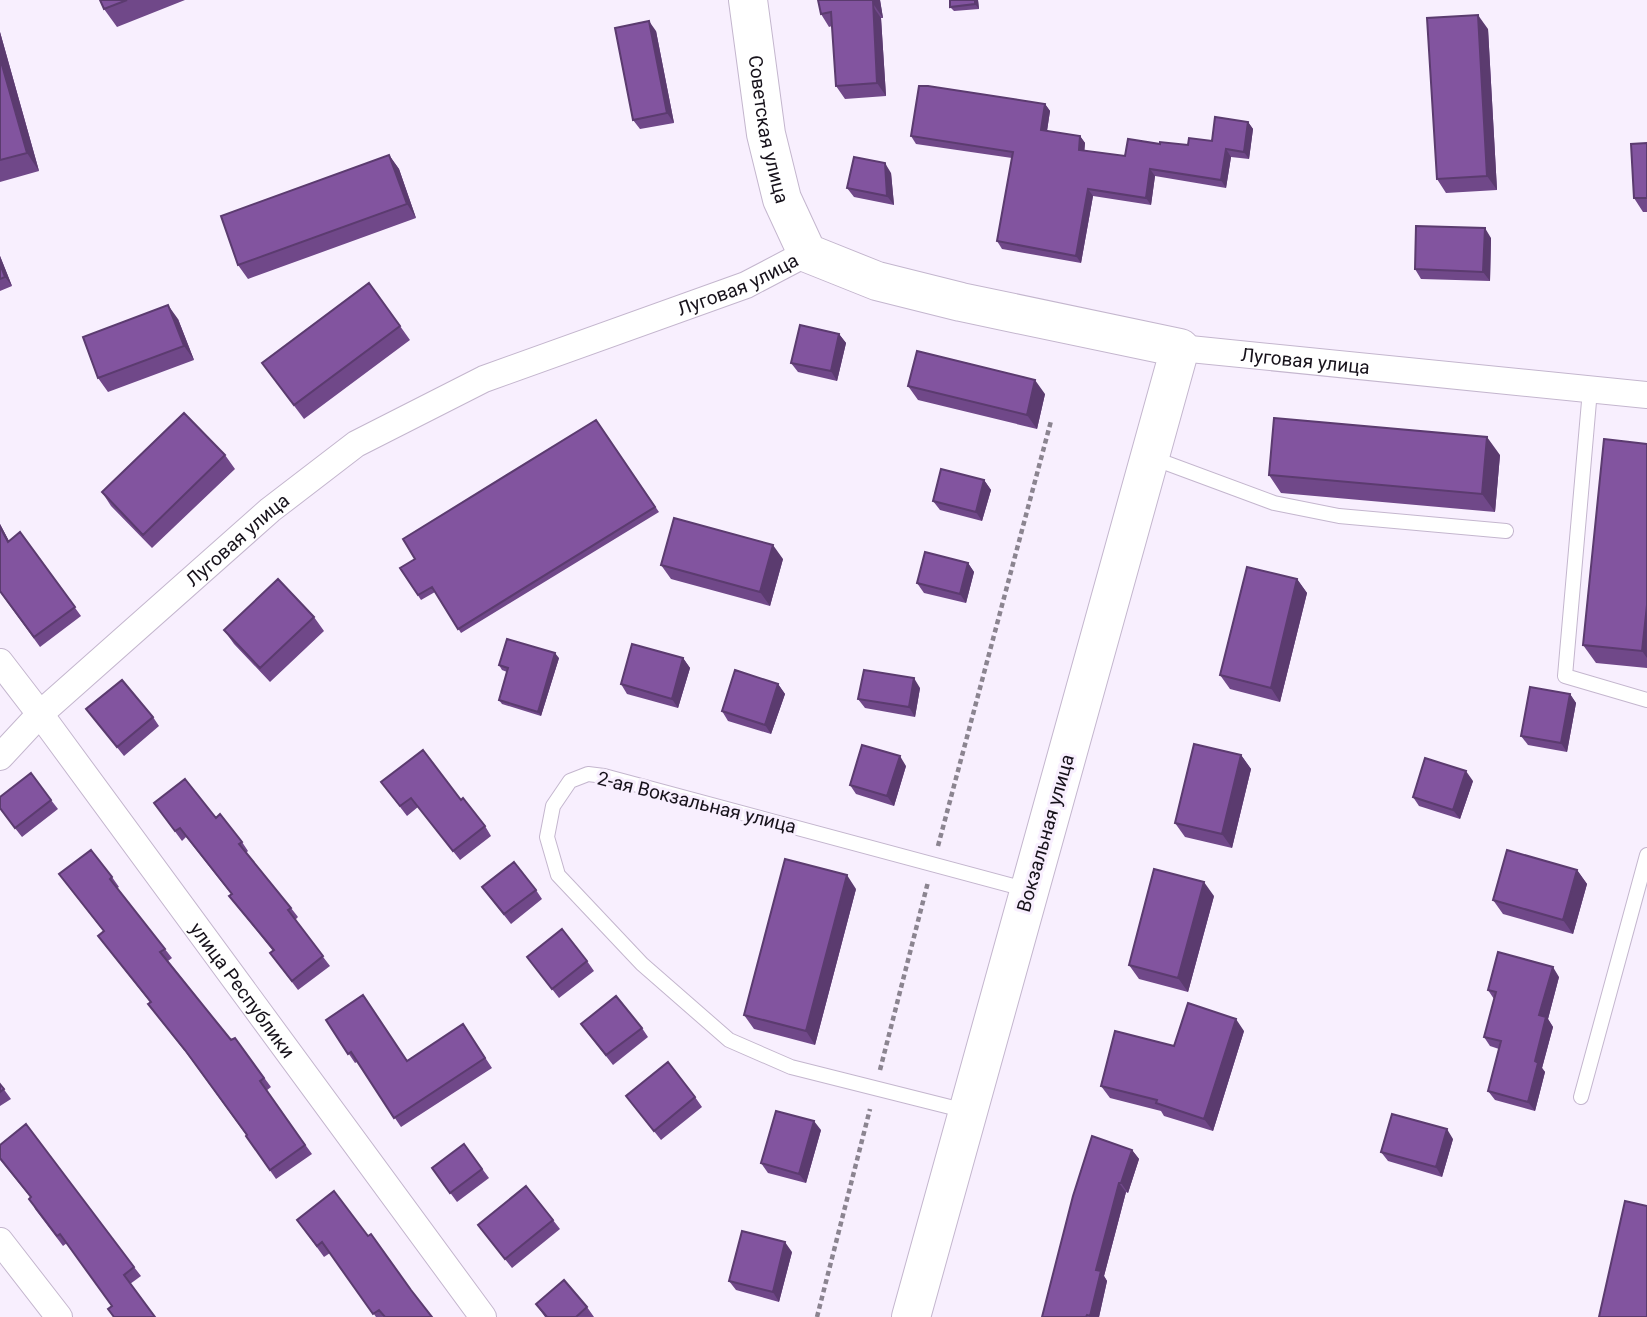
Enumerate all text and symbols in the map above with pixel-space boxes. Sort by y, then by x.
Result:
street label: Советская улица [744,54,794,206]
street label: Луговая улица [674,249,802,321]
street label: Луговая улица [1240,343,1371,379]
street label: Луговая улица [181,489,294,591]
street label: Вокзальная улица [1012,752,1079,915]
street label: 2-ая Вокзальная улица [595,767,799,838]
street label: улица Республики [185,918,300,1063]

